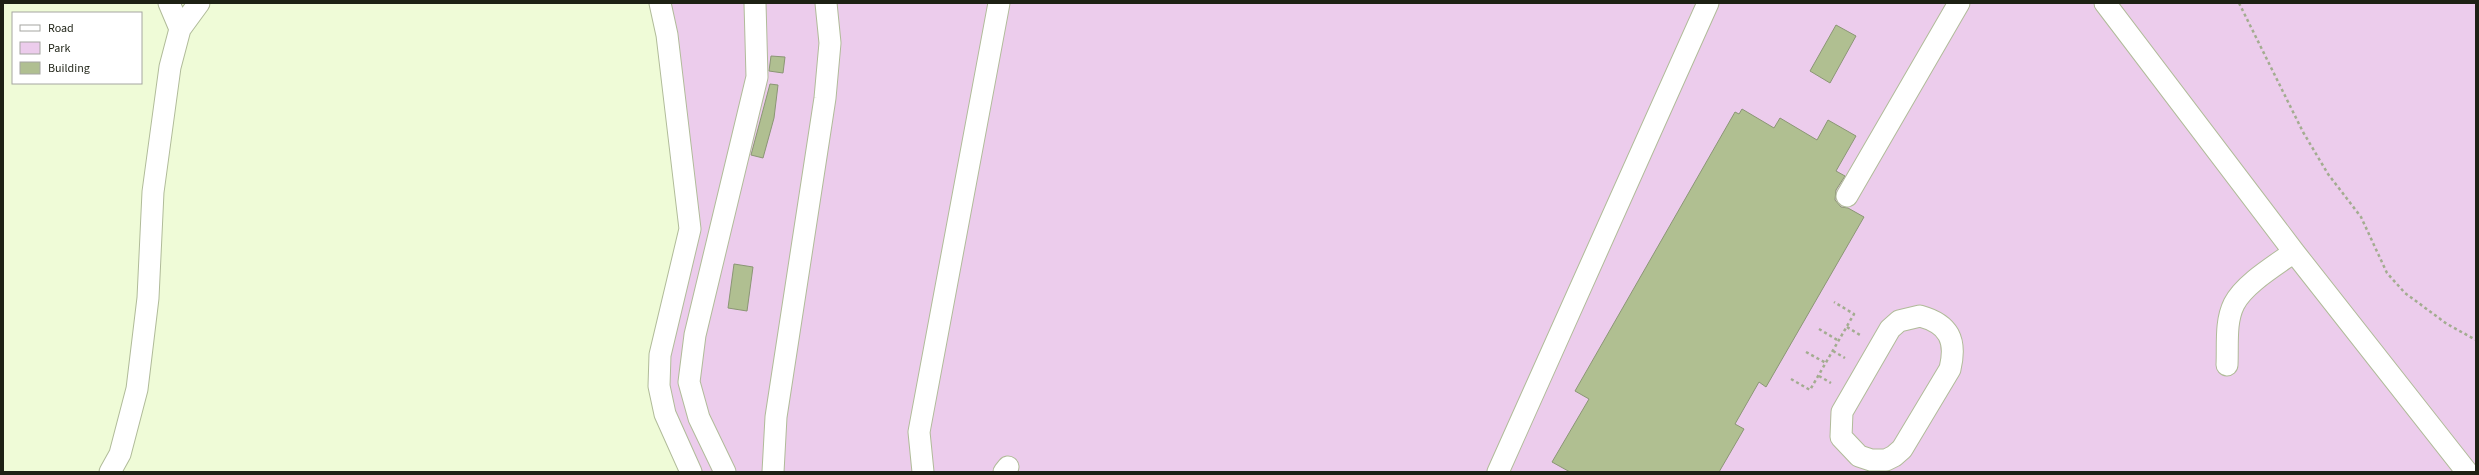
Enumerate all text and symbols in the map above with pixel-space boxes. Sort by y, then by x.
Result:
legend [12,12,142,84]
text: Road [48,20,74,37]
text: Park [48,40,70,57]
text: Building [48,60,90,77]

